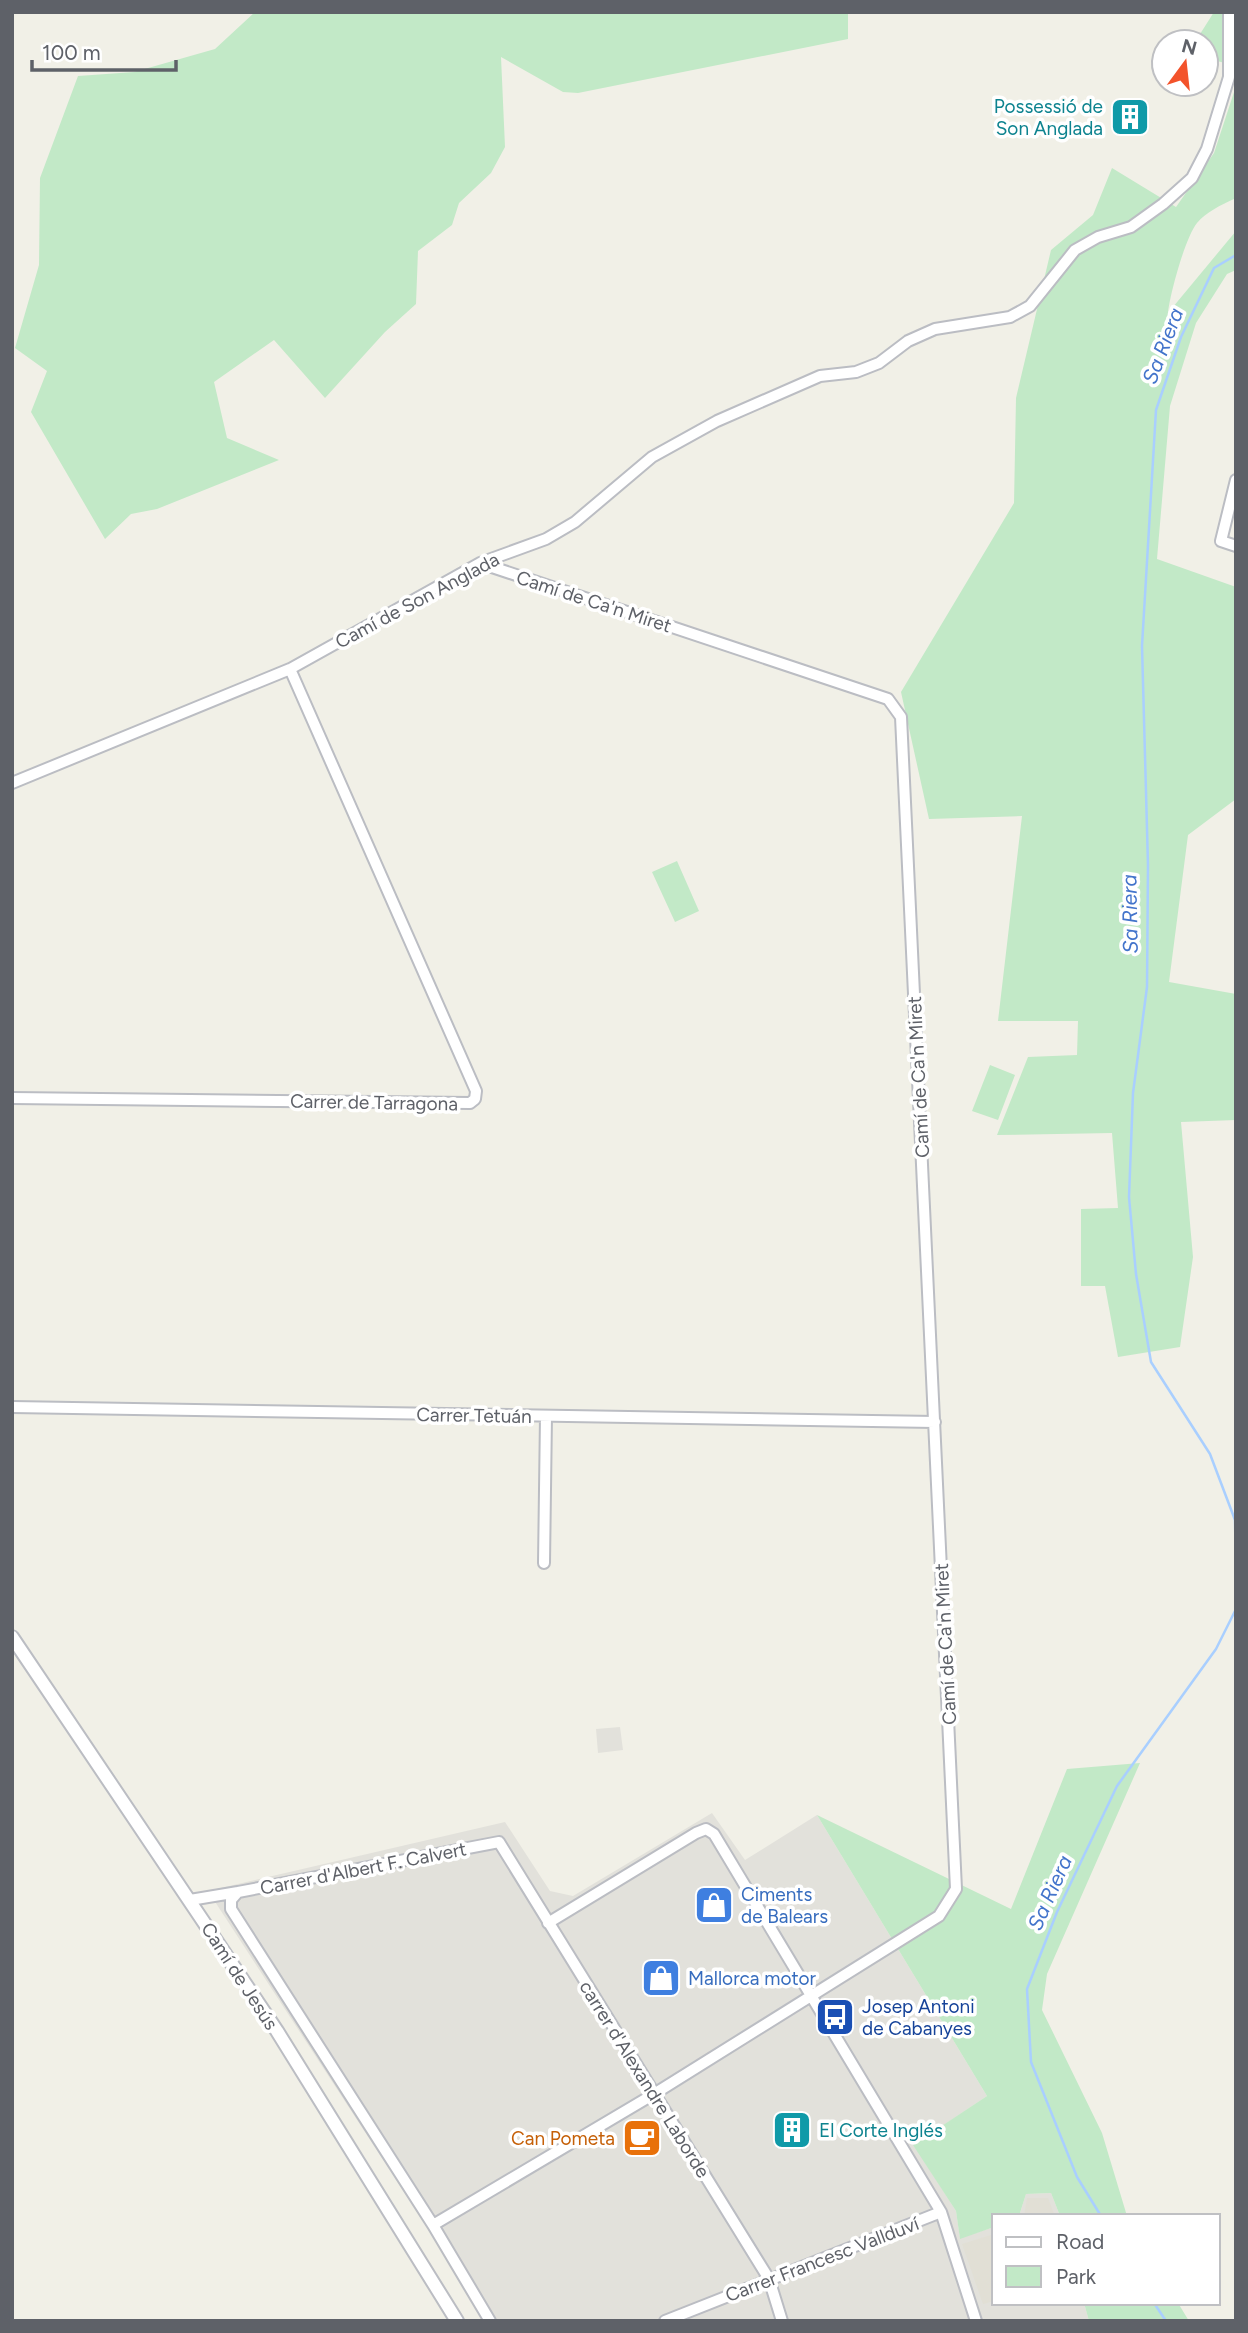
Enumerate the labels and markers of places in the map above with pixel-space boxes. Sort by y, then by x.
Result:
place label: Possessió de Son Anglada [994,95,1103,140]
building icon: Possessió de Son Anglada [1109,96,1151,138]
place label: Ciments de Balears [741,1883,828,1928]
shop icon: Ciments de Balears [693,1884,735,1926]
shop icon: Mallorca motor [640,1957,682,1999]
place label: Mallorca motor [688,1967,817,1990]
place label: Josep Antoni de Cabanyes [862,1995,975,2040]
bus stop icon: Josep Antoni de Cabanyes [814,1996,856,2038]
building icon: El Corte Inglés [771,2109,813,2151]
cafe icon: Can Pometa [621,2117,663,2159]
place label: El Corte Inglés [819,2119,943,2142]
place label: Can Pometa [511,2127,615,2150]

